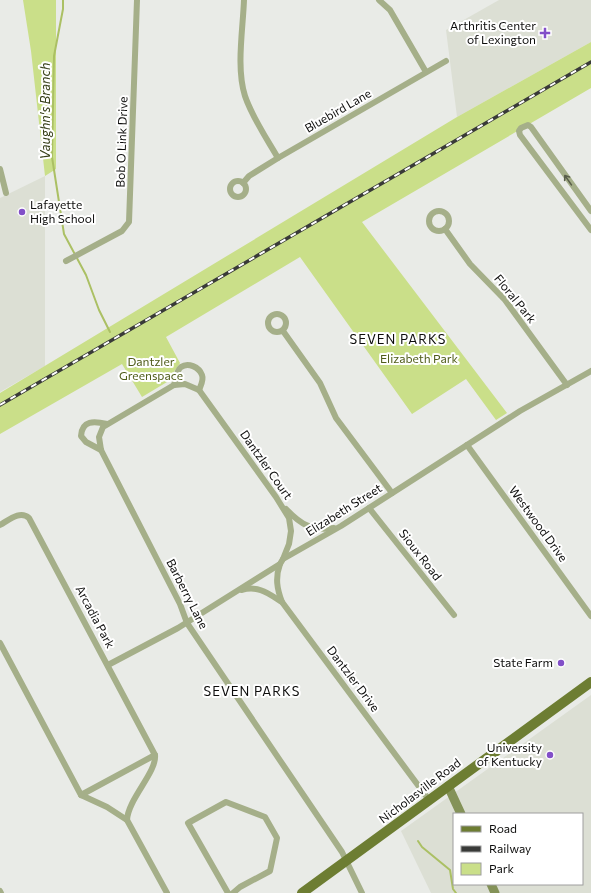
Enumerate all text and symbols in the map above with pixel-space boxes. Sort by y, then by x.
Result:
place label: Arthritis Center of Lexington [450,18,536,46]
marker: Arthritis Center of Lexington [539,27,551,39]
water label: Vaughn's Branch [37,63,53,159]
street label: Bluebird Lane [302,86,373,135]
street label: Bob O Link Drive [112,96,130,188]
one-way arrow [564,174,572,185]
place label: Lafayette High School [30,197,95,225]
marker: Lafayette High School [17,207,27,217]
street label: Floral Park [492,271,540,326]
district label: SEVEN PARKS [350,331,446,347]
park label: Elizabeth Park [380,351,459,365]
park label: Dantzler Greenspace [119,354,183,382]
street label: Dantzler Court [238,427,296,502]
street label: Elizabeth Street [303,480,384,538]
street label: Westwood Drive [507,483,571,564]
street label: Sioux Road [397,526,445,583]
street label: Barberry Lane [164,556,212,631]
street label: Arcadia Park [74,583,118,651]
street label: Dantzler Drive [325,643,383,714]
place label: State Farm [493,655,553,669]
marker: State Farm [556,658,566,668]
district label: SEVEN PARKS [204,683,300,699]
place label: University of Kentucky [477,740,542,768]
marker: University of Kentucky [545,750,555,760]
street label: Nicholasville Road [376,755,463,826]
legend [453,813,583,885]
text: Road [489,821,517,835]
text: Railway [489,841,531,855]
text: Park [489,861,515,875]

